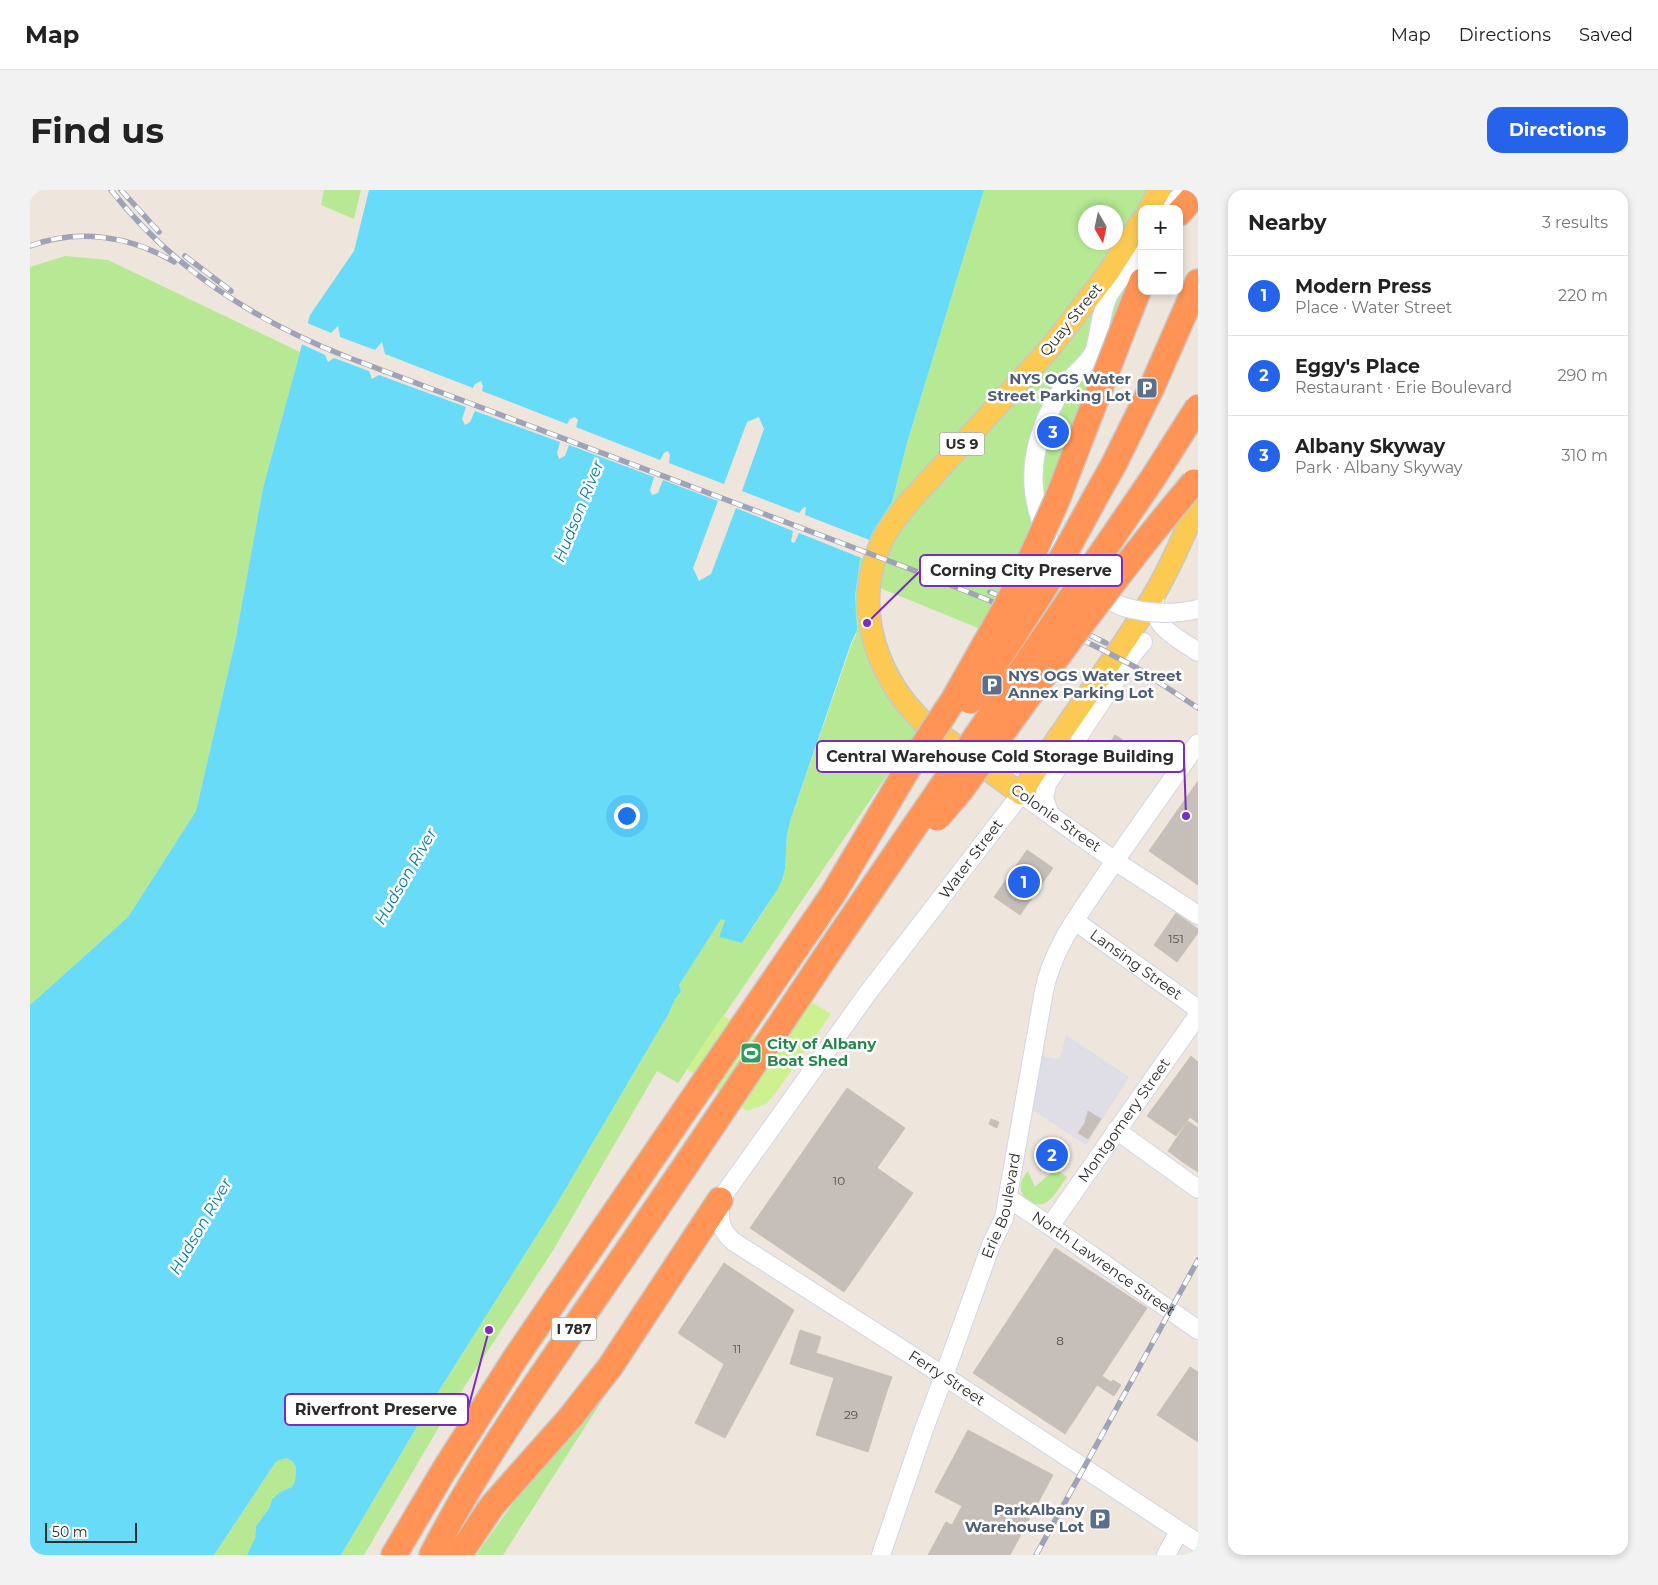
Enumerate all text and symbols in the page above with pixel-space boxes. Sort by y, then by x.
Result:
text: Map [25,20,79,49]
text: Map [1391,24,1431,46]
text: Directions [1459,24,1551,46]
text: Saved [1579,24,1633,46]
button: Directions [1487,107,1628,153]
text: Find us [30,109,164,152]
north arrow [1078,205,1123,250]
map controls [1138,205,1183,295]
button: + [1138,205,1183,250]
text: Nearby [1248,210,1327,235]
text: 3 results [1542,213,1608,232]
button: − [1138,250,1183,295]
text: Modern Press [1295,275,1431,298]
street label: Quay Street [1035,279,1106,360]
text: 1 [1261,286,1267,305]
text: 220 m [1558,286,1608,305]
text: Place · Water Street [1295,298,1452,317]
text: Eggy's Place [1295,355,1420,378]
text: 2 [1259,366,1269,385]
text: 290 m [1557,366,1608,385]
place label: NYS OGS Water Street Parking Lot [988,369,1132,405]
parking icon: NYS OGS Water Street Parking Lot [1135,376,1159,400]
text: Restaurant · Erie Boulevard [1295,378,1512,397]
pin: 3 [1037,413,1069,451]
road number: US 9 [940,432,984,456]
text: Albany Skyway [1295,435,1445,458]
text: 3 [1259,446,1269,465]
text: 310 m [1561,446,1608,465]
water label: Hudson River [549,457,608,565]
text: Park · Albany Skyway [1295,458,1463,477]
callout: Corning City Preserve [920,555,1122,586]
text: Corning City Preserve [930,561,1112,580]
place label: NYS OGS Water Street Annex Parking Lot [1007,666,1182,702]
parking icon: NYS OGS Water Street Annex Parking Lot [980,673,1004,697]
callout: Central Warehouse Cold Storage Building [817,741,1184,772]
text: Central Warehouse Cold Storage Building [826,747,1174,766]
street label: Colonie Street [1008,780,1105,856]
your location [614,803,640,829]
street label: Water Street [934,815,1007,902]
water label: Hudson River [370,824,441,928]
pin: 1 [1008,863,1040,901]
street label: Lansing Street [1086,925,1186,1004]
house number: 151 [1168,931,1184,946]
place label: City of Albany Boat Shed [767,1034,877,1070]
sports icon: City of Albany Boat Shed [739,1041,763,1065]
street label: Montgomery Street [1073,1054,1174,1186]
pin: 2 [1036,1136,1068,1174]
street label: Erie Boulevard [977,1151,1024,1261]
house number: 10 [833,1173,845,1188]
water label: Hudson River [165,1174,236,1278]
street label: North Lawrence Street [1029,1207,1179,1320]
road number: I 787 [552,1318,596,1340]
house number: 8 [1056,1333,1064,1348]
house number: 11 [733,1341,741,1356]
street label: Ferry Street [905,1346,989,1409]
callout: Riverfront Preserve [285,1394,468,1425]
text: Riverfront Preserve [295,1400,457,1419]
house number: 29 [844,1407,858,1422]
place label: ParkAlbany Warehouse Lot [965,1500,1085,1536]
parking icon: ParkAlbany Warehouse Lot [1088,1507,1112,1531]
scale bar [45,1520,138,1543]
text: 50 m [52,1523,88,1541]

